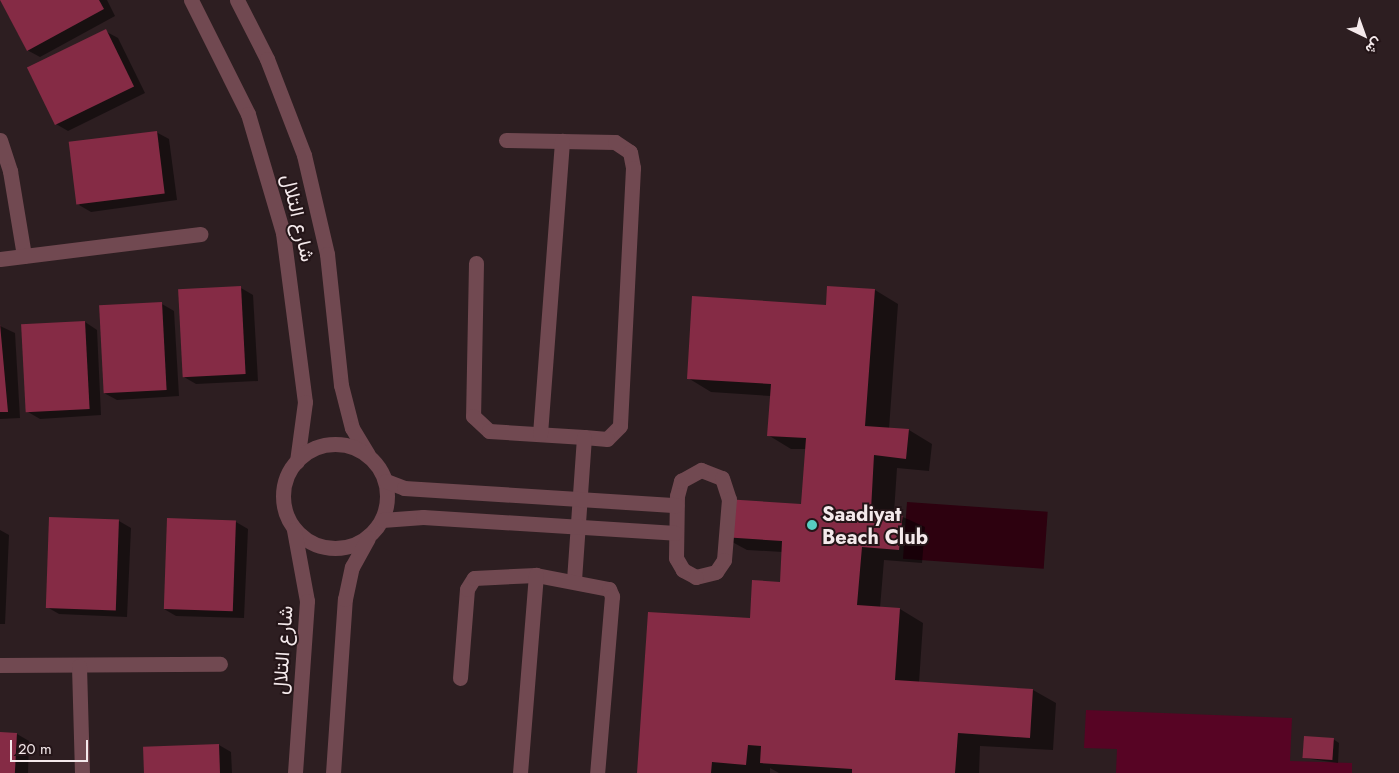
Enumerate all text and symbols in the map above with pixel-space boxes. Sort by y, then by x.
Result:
north arrow [1339,10,1389,60]
text: ش [1361,33,1387,59]
street label: شارع التلال [276,172,320,264]
place label: Saadiyat Beach Club [822,502,928,549]
marker: Saadiyat Beach Club [806,519,818,531]
street label: شارع التلال [268,605,298,695]
scale bar [12,730,90,762]
text: 20 m [18,738,52,760]

